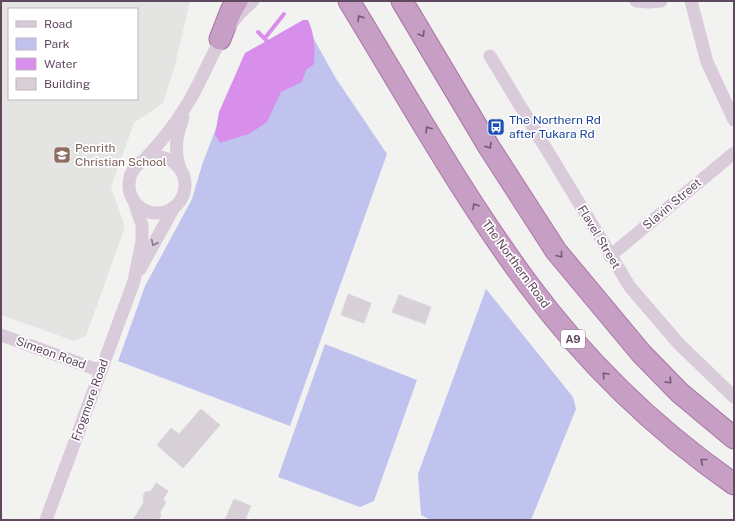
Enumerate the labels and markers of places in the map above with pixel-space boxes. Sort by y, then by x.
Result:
place label: The Northern Rd after Tukara Rd [509,113,601,141]
bus stop icon: The Northern Rd after Tukara Rd [486,117,506,137]
place label: Penrith Christian School [75,141,167,169]
school or university icon: Penrith Christian School [52,145,72,165]

